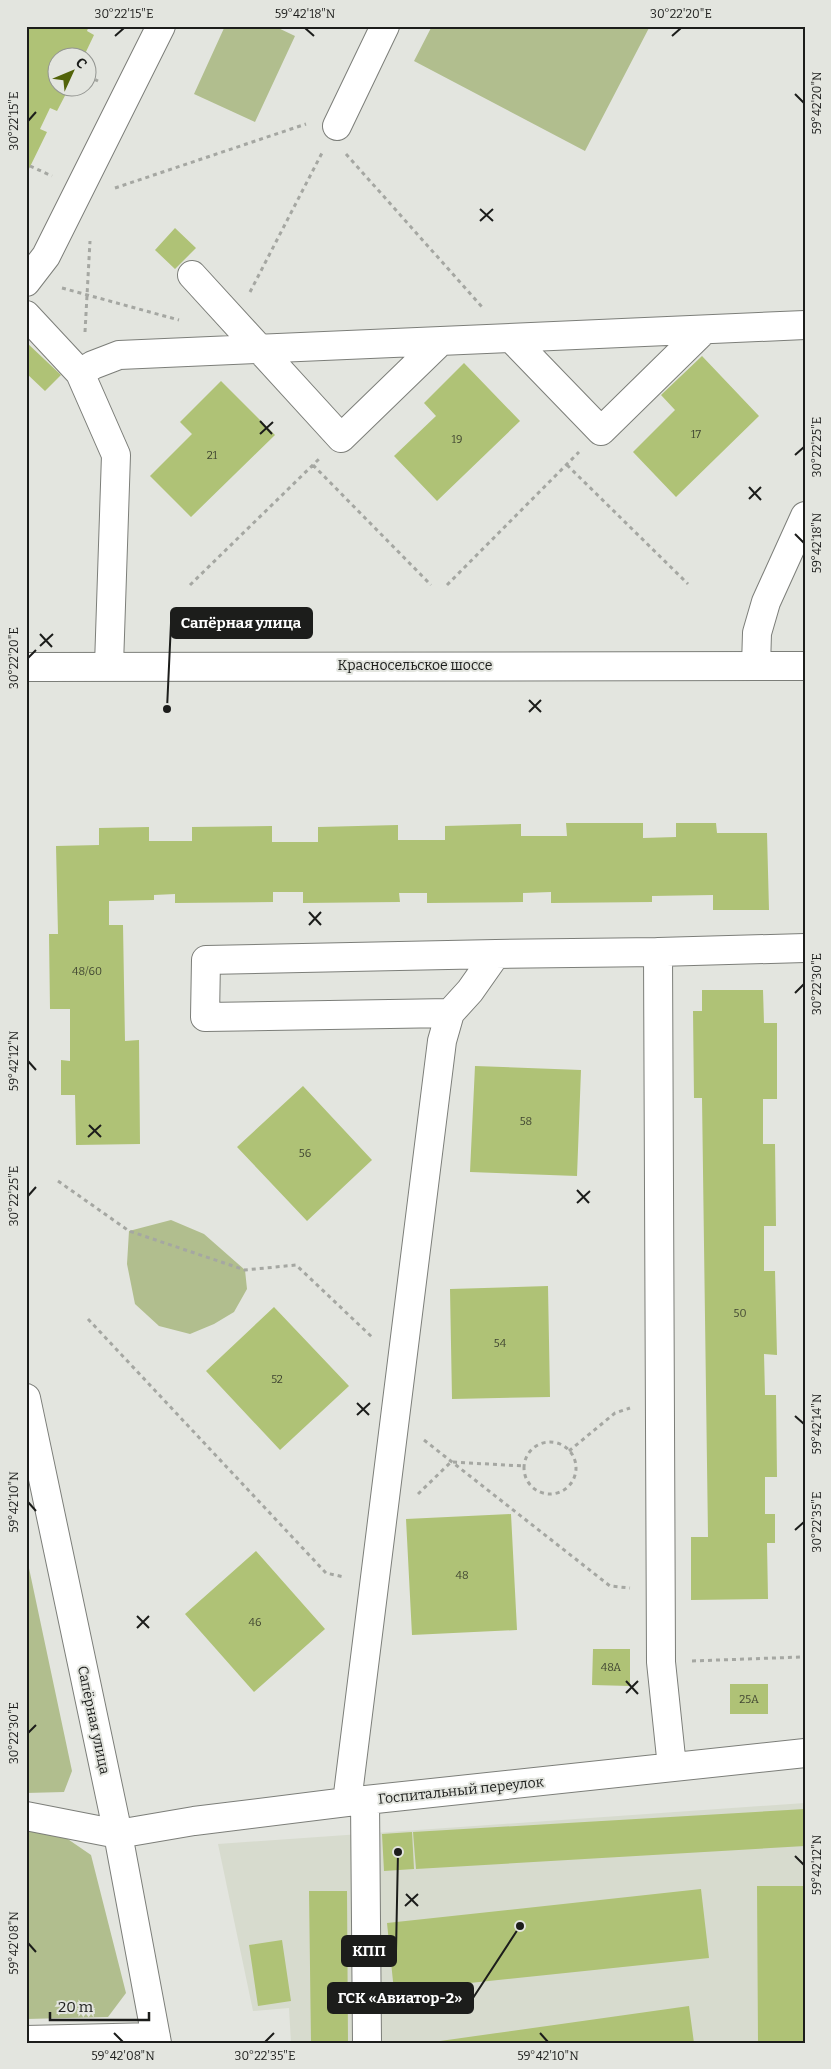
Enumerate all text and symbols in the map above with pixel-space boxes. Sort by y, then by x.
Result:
text: 30°22'15"E [95,7,153,21]
text: 59°42'18"N [275,7,336,21]
text: 30°22'20"E [650,7,712,21]
north arrow [48,48,98,98]
text: С [72,54,90,73]
text: 59°42'20"N [810,71,824,135]
text: 30°22'15"E [7,92,21,150]
text: 30°22'25"E [810,417,824,477]
house number: 17 [691,428,701,441]
house number: 19 [452,433,462,446]
house number: 21 [207,449,218,462]
text: 59°42'18"N [810,512,824,573]
callout: Сапёрная улица [171,608,312,638]
text: Сапёрная улица [181,614,302,632]
text: 30°22'20"E [7,627,21,689]
street label: Красносельское шоссе [338,657,492,674]
text: 30°22'30"E [810,953,824,1015]
house number: 48/60 [72,965,102,978]
text: 59°42'12"N [7,1030,21,1091]
house number: 58 [520,1115,532,1128]
house number: 56 [299,1147,311,1160]
text: 30°22'25"E [7,1166,21,1226]
house number: 50 [734,1307,746,1320]
house number: 54 [494,1337,507,1350]
house number: 52 [271,1373,283,1386]
text: 59°42'14"N [810,1393,824,1454]
text: 59°42'10"N [7,1471,21,1533]
text: 30°22'35"E [810,1492,824,1552]
house number: 48 [455,1569,469,1582]
house number: 46 [249,1616,261,1629]
house number: 48А [601,1661,621,1674]
street label: Сапёрная улица [74,1664,113,1776]
house number: 25А [739,1693,759,1706]
text: 30°22'30"E [7,1702,21,1764]
street label: Госпитальный переулок [377,1773,545,1808]
text: 59°42'12"N [810,1834,824,1895]
text: 59°42'08"N [7,1911,21,1975]
callout: КПП [342,1936,396,1966]
text: КПП [352,1942,386,1960]
callout: ГСК «Авиатор-2» [328,1983,473,2013]
scale bar [50,1989,149,2021]
text: ГСК «Авиатор-2» [338,1989,462,2007]
text: 20 m [58,1998,94,2016]
text: 59°42'08"N [91,2049,155,2063]
text: 30°22'35"E [235,2049,295,2063]
text: 59°42'10"N [517,2049,579,2063]

